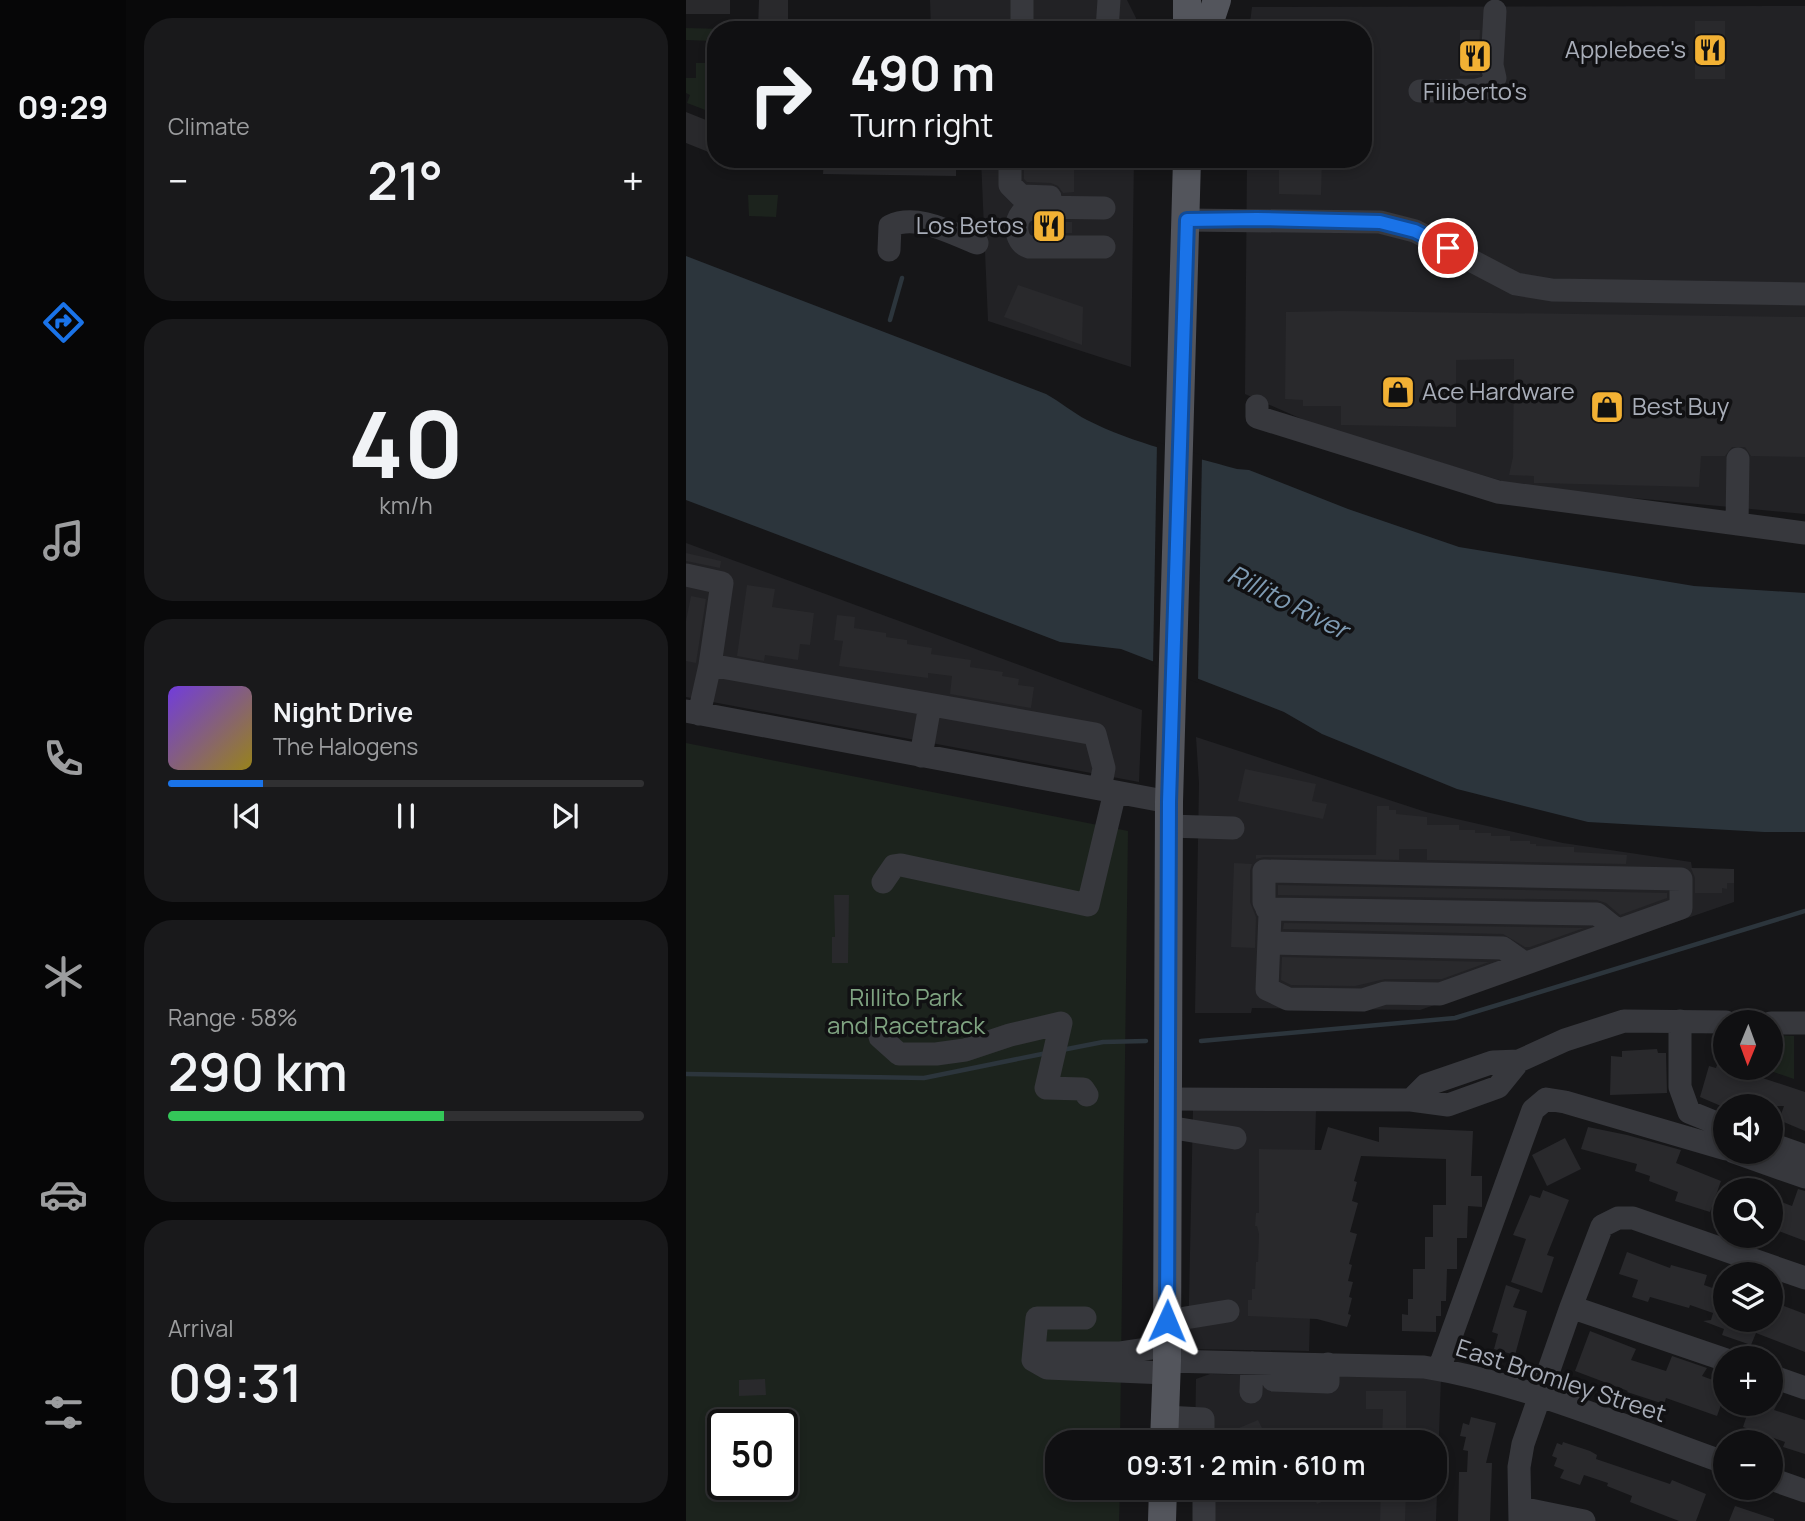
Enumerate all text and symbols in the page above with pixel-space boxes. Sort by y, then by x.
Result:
restaurant icon: Applebee's [1691,31,1729,69]
place label: Applebee's [1565,32,1686,65]
restaurant icon: Filiberto's [1456,37,1494,75]
text: 490 m [850,39,995,106]
icon: right [735,49,826,140]
place label: Filiberto's [1423,74,1527,107]
text: 09:29 [18,85,108,129]
text: Turn right [850,103,993,147]
text: Climate [168,110,250,142]
text: 21° [367,145,443,216]
text: − [168,154,189,206]
text: + [622,154,644,206]
restaurant icon: Los Betos [1030,207,1068,245]
place label: Los Betos [916,208,1024,241]
pin [1418,218,1478,278]
icon: arrive [1429,229,1467,267]
icon: directions [39,298,88,347]
shop icon: Ace Hardware [1379,373,1417,411]
place label: Ace Hardware [1422,374,1575,407]
text: 40 [348,381,464,505]
shop icon: Best Buy [1588,388,1626,426]
place label: Best Buy [1632,389,1730,422]
text: km/h [379,489,433,521]
icon: music [39,516,88,565]
water label: Rillito River [1222,555,1358,648]
text: Night Drive [273,694,413,730]
text: The Halogens [273,730,418,762]
icon: phone [39,734,88,783]
icon: previous [228,797,266,835]
icon: pause [387,797,425,835]
icon: next [546,797,584,835]
icon: climate [39,952,88,1001]
park label: Rillito Park and Racetrack [827,980,986,1041]
text: Range · 58% [168,1001,298,1033]
north arrow [1713,1010,1783,1080]
map controls [1713,1010,1783,1500]
text: 290 km [168,1036,348,1107]
button: sound [1713,1094,1783,1164]
icon: car [39,1170,88,1219]
button: search [1713,1178,1783,1248]
button: layers [1713,1262,1783,1332]
position arrow [1130,1284,1204,1358]
text: Arrival [168,1312,234,1344]
street label: East Bromley Street [1452,1330,1671,1429]
button: + [1713,1346,1783,1416]
text: 09:31 [168,1347,302,1418]
icon: filters [39,1388,88,1437]
speed limit sign: 50 [707,1409,798,1500]
button: − [1713,1430,1783,1500]
text: 09:31 · 2 min · 610 m [1126,1447,1366,1483]

